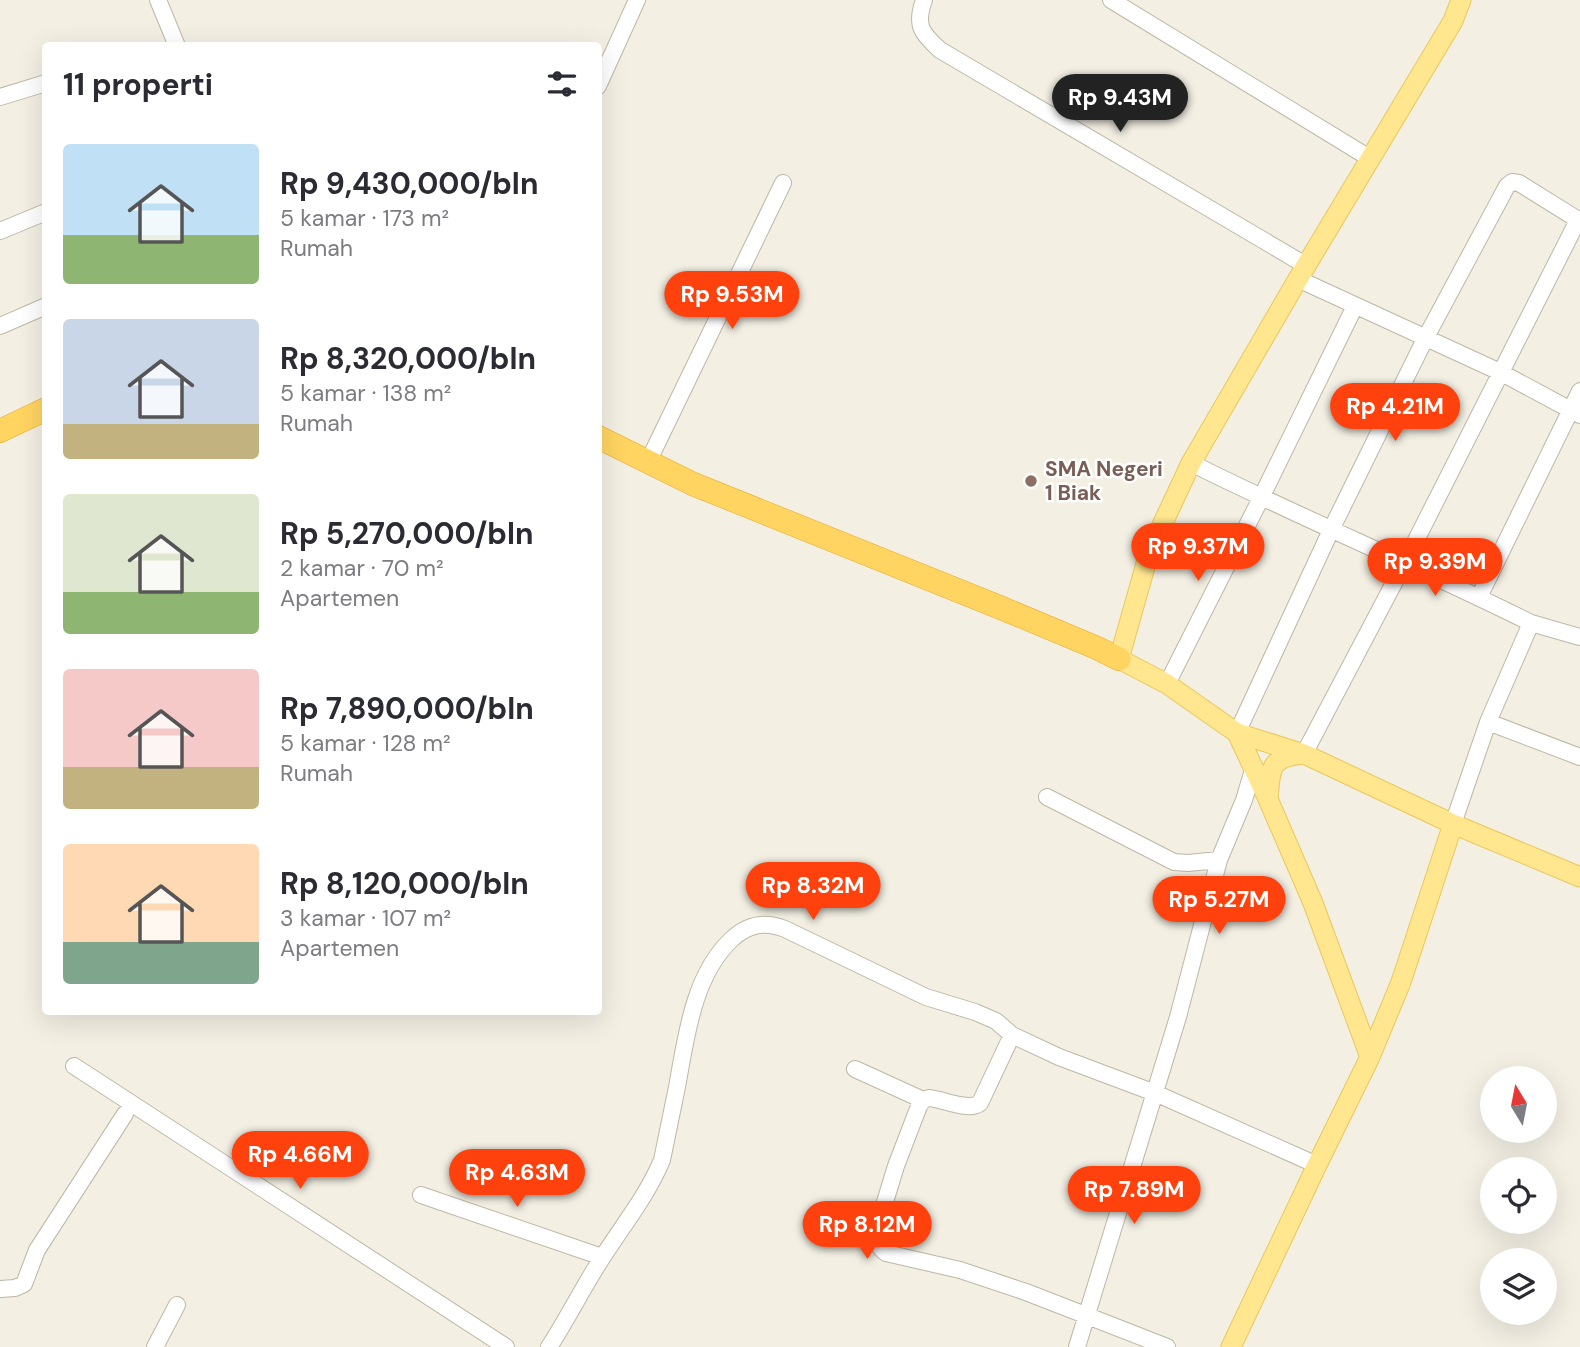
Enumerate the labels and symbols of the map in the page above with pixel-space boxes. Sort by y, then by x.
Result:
pin: Rp 9.43M [1048,74,1192,134]
pin: Rp 9.53M [660,272,804,331]
pin: Rp 4.21M [1323,384,1467,443]
place label: SMA Negeri 1 Biak [1045,455,1163,507]
marker: SMA Negeri 1 Biak [1023,473,1039,489]
pin: Rp 9.37M [1126,524,1270,583]
pin: Rp 9.39M [1363,538,1507,598]
pin: Rp 8.32M [741,862,885,922]
pin: Rp 5.27M [1147,876,1291,936]
north arrow [1480,1066,1558,1143]
pin: Rp 4.66M [228,1132,372,1191]
pin: Rp 4.63M [445,1150,589,1209]
pin: Rp 7.89M [1062,1166,1206,1226]
pin: Rp 8.12M [795,1202,939,1261]

